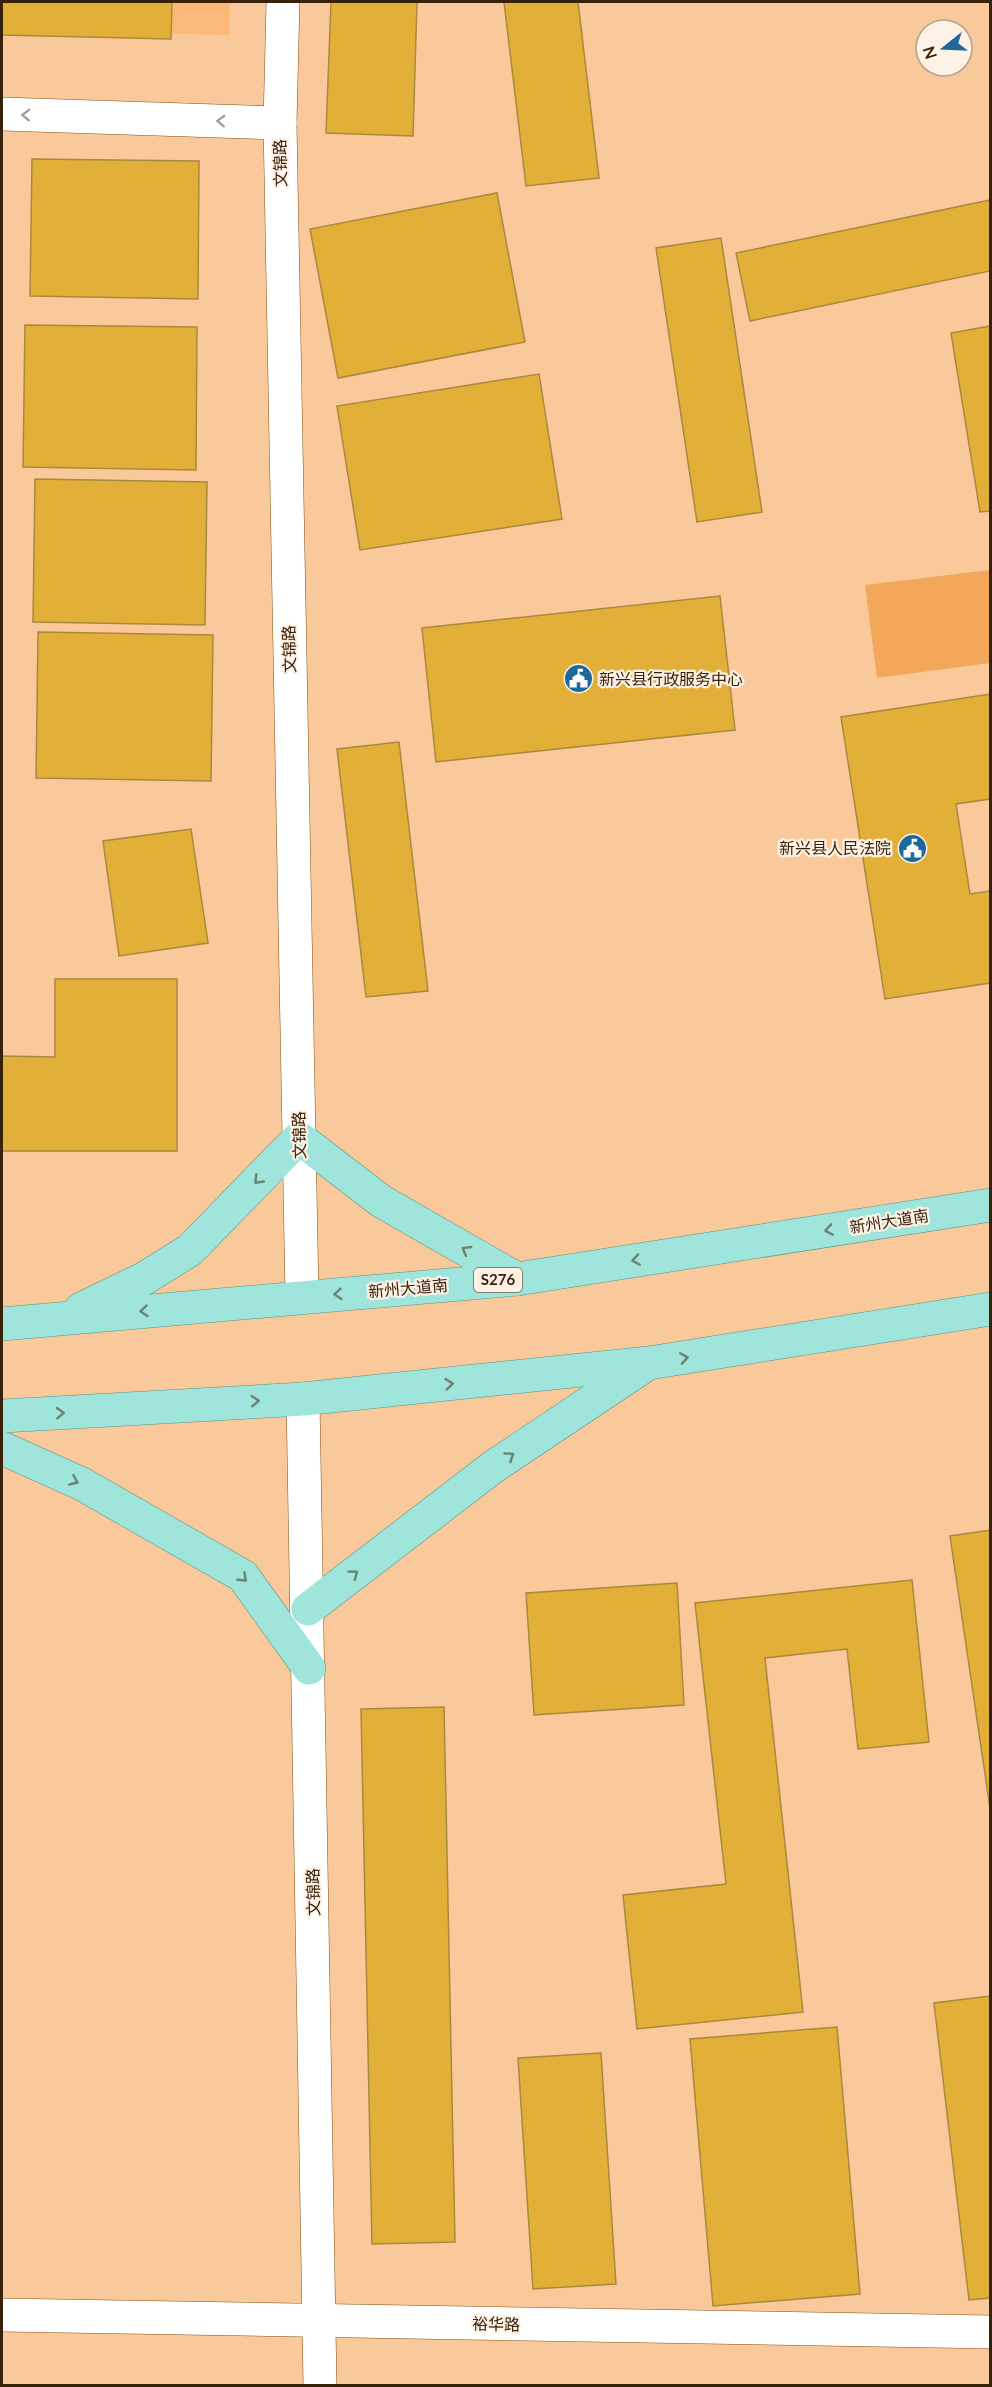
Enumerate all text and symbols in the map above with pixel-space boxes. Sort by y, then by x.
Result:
north arrow [914,18,974,78]
text: N [918,44,940,62]
one-way arrow [22,108,31,121]
one-way arrow [217,115,226,127]
street label: 文锦路 [270,139,289,187]
street label: 文锦路 [279,625,298,673]
public building icon: 新兴县行政服务中心 [562,663,594,695]
place label: 新兴县行政服务中心 [599,669,743,688]
public building icon: 新兴县人民法院 [896,832,928,864]
place label: 新兴县人民法院 [779,838,891,857]
street label: 文锦路 [289,1111,308,1159]
one-way arrow [254,1173,265,1183]
street label: 新州大道南 [848,1205,930,1236]
one-way arrow [824,1224,834,1236]
one-way arrow [462,1245,472,1257]
one-way arrow [632,1254,641,1266]
road number: S276 [474,1268,522,1292]
street label: 新州大道南 [367,1275,449,1300]
one-way arrow [334,1287,343,1300]
one-way arrow [140,1304,149,1317]
one-way arrow [680,1352,689,1364]
one-way arrow [444,1378,453,1391]
one-way arrow [250,1395,259,1408]
one-way arrow [55,1406,64,1419]
one-way arrow [503,1452,514,1463]
one-way arrow [68,1473,79,1485]
one-way arrow [347,1570,358,1581]
one-way arrow [236,1571,246,1582]
street label: 文锦路 [303,1868,322,1916]
street label: 裕华路 [472,2314,520,2333]

